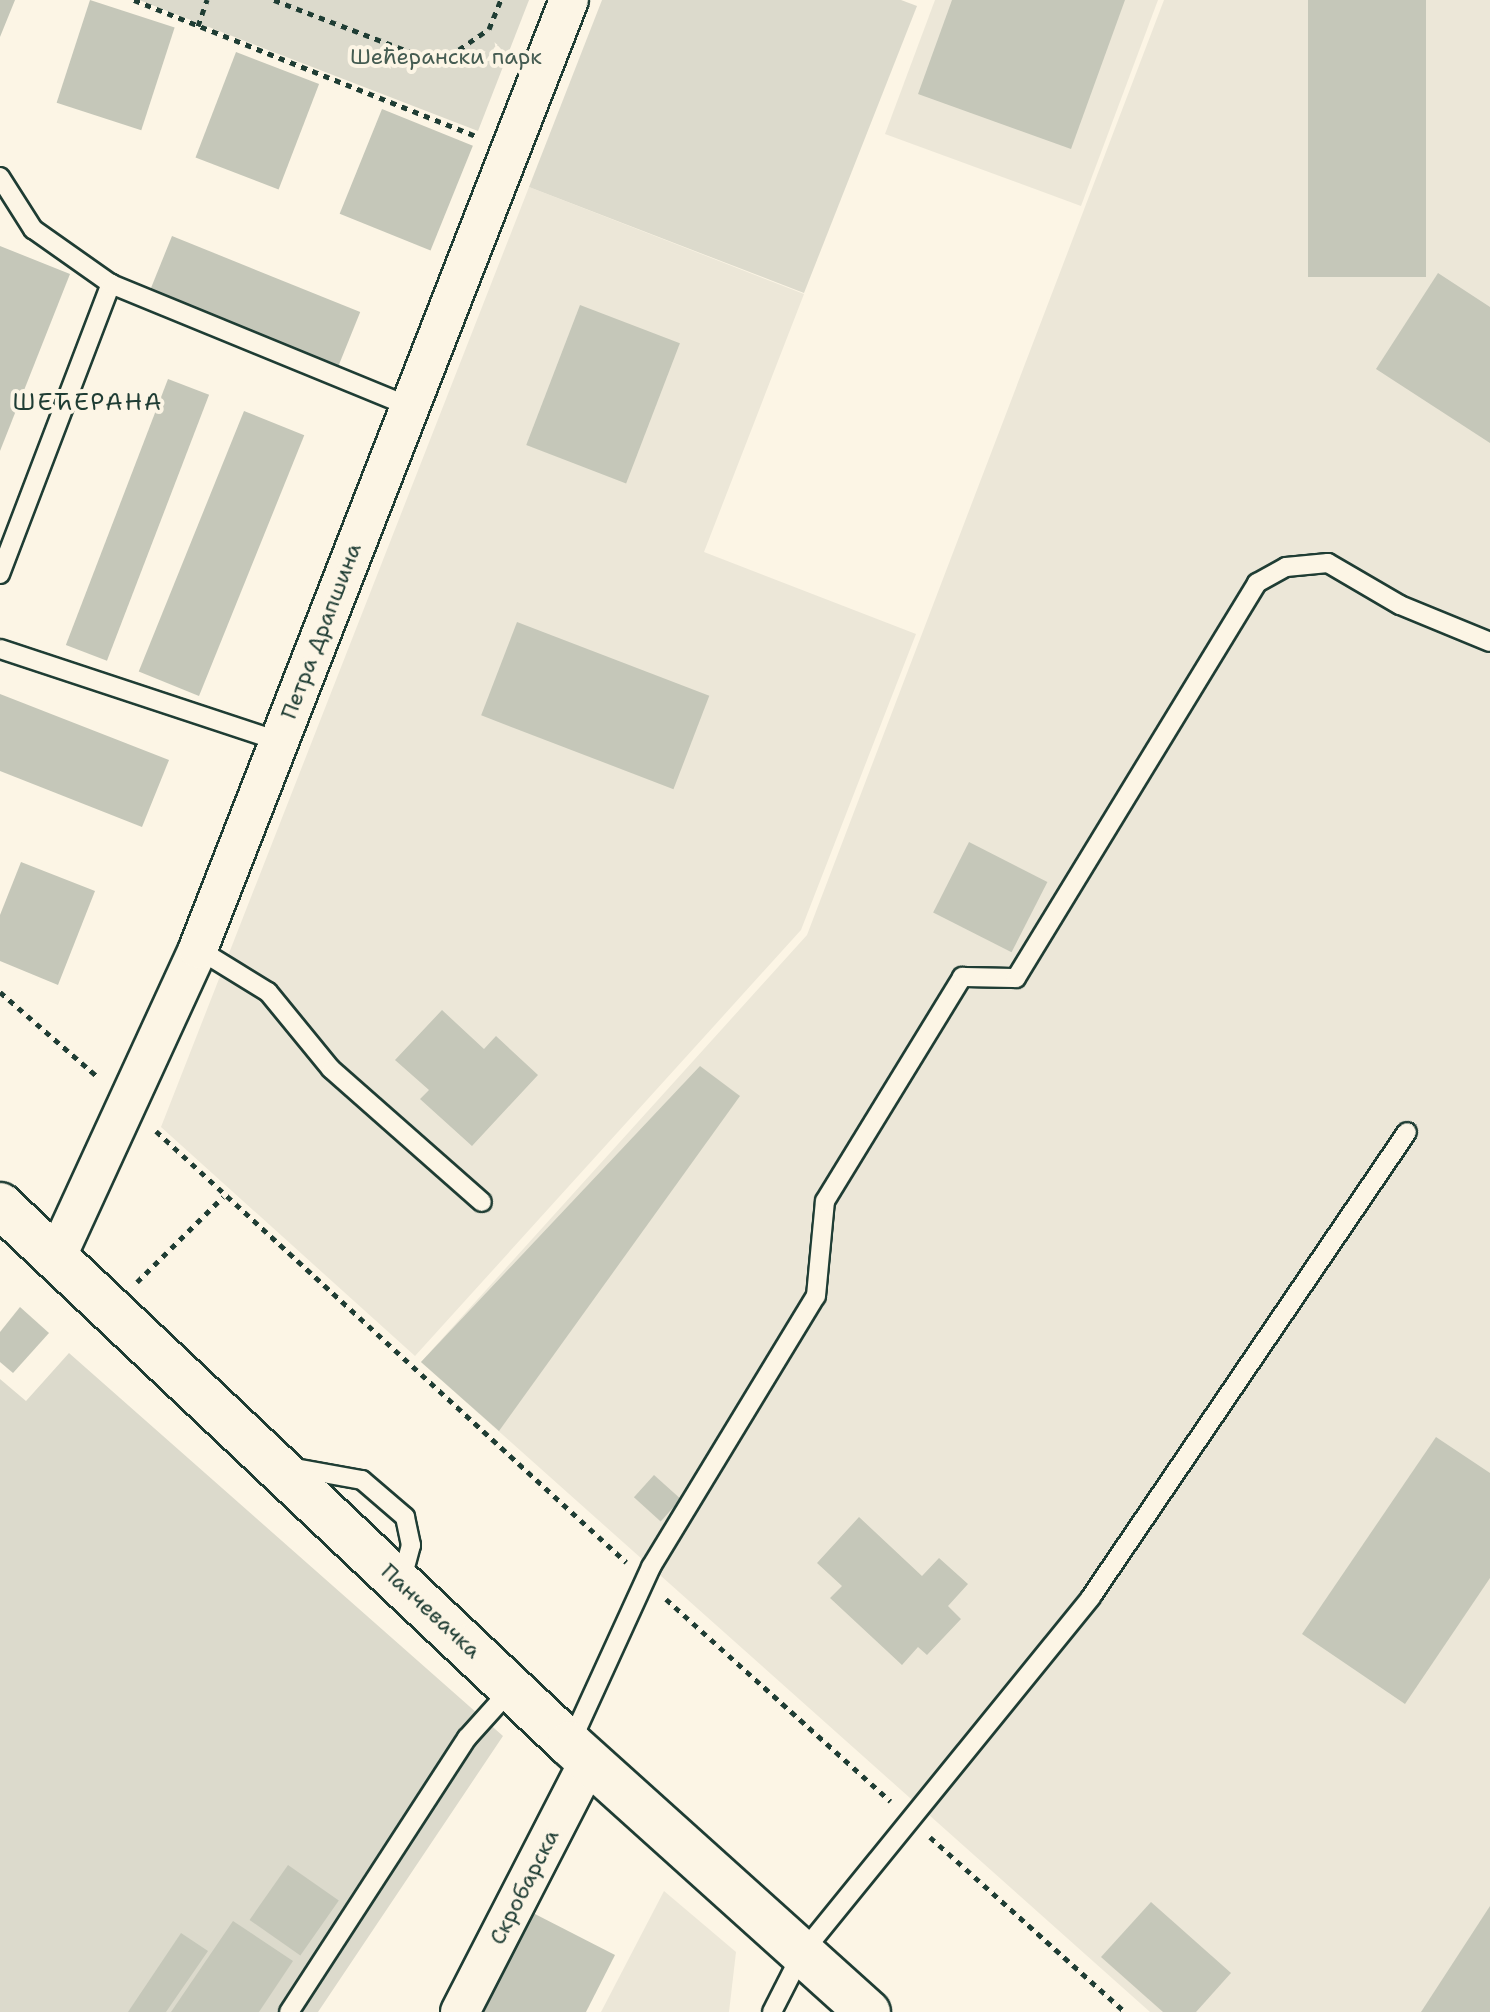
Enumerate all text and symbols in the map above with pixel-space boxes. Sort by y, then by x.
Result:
park label: Шећерански парк [350,44,542,70]
district label: ШЕЋЕРАНА [13,389,163,417]
street label: Петра Драпшина [275,539,367,723]
street label: Панчевачка [376,1558,486,1664]
street label: Скробарска [484,1825,564,1949]

